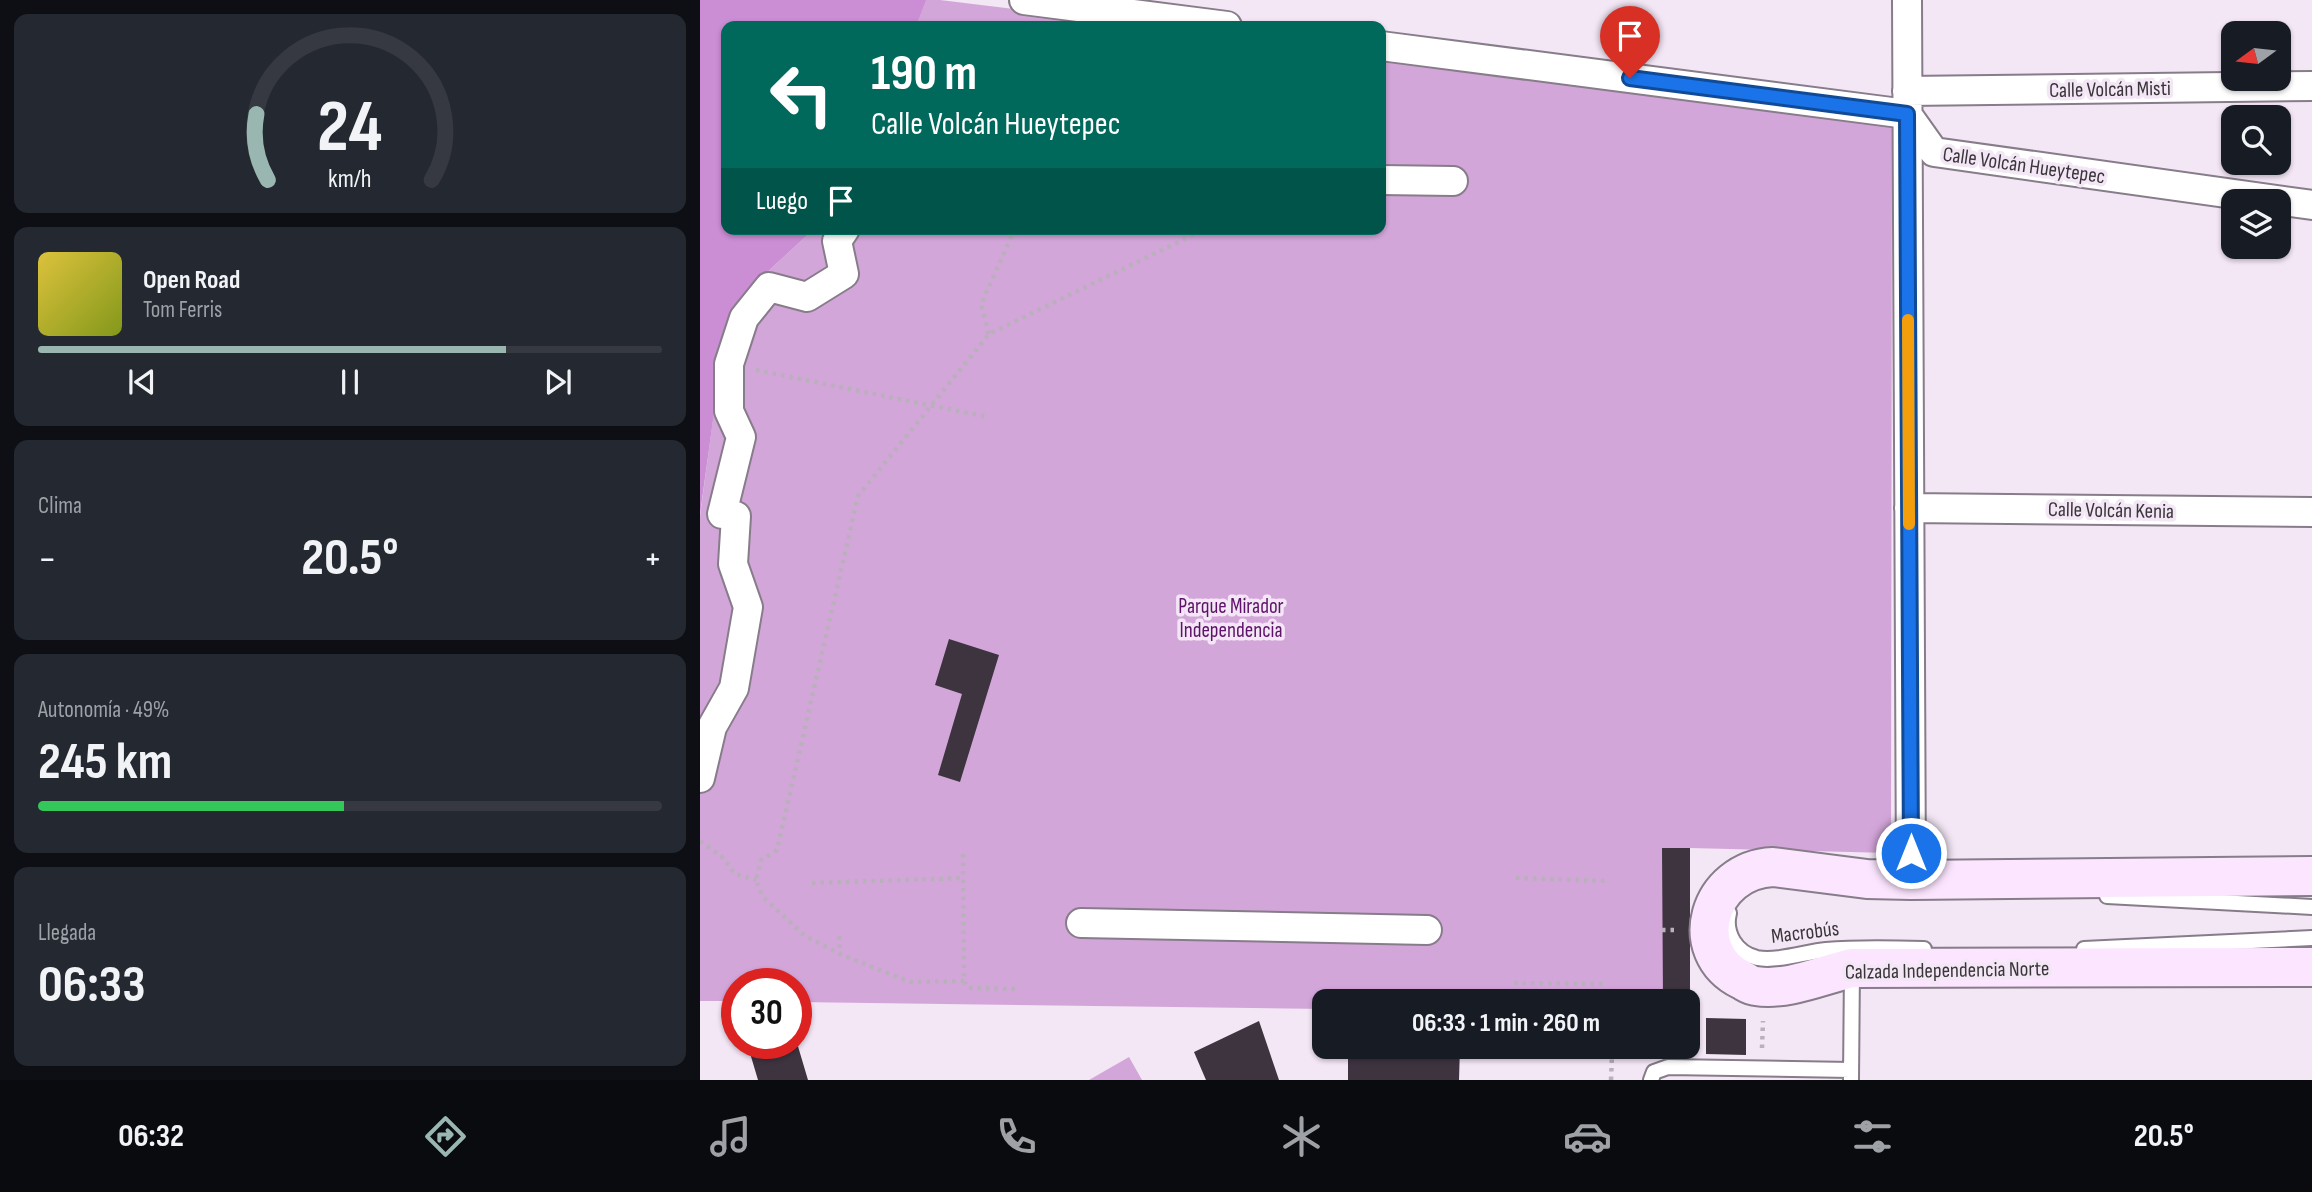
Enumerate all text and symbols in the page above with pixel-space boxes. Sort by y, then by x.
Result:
pin [1600,6,1660,78]
icon: arrive [1611,17,1649,55]
north arrow [2221,21,2291,91]
map controls [2221,21,2291,259]
text: 190 m [871,45,977,104]
icon: left [756,49,847,140]
street label: Calle Volcán Misti [2049,76,2171,103]
text: 24 [317,84,383,172]
text: Calle Volcán Hueytepec [871,105,1120,144]
button: search [2221,105,2291,175]
street label: Calle Volcán Hueytepec [1941,142,2107,189]
text: km/h [328,163,372,194]
icon: arrive [822,182,860,220]
text: Luego [756,186,808,217]
button: layers [2221,189,2291,259]
text: Open Road [143,265,240,296]
text: Tom Ferris [143,296,222,324]
icon: previous [123,363,161,401]
icon: pause [331,363,369,401]
icon: next [539,363,577,401]
text: Clima [38,492,82,520]
street label: Calle Volcán Kenia [2048,497,2174,524]
text: 20.5° [301,527,399,590]
text: − [38,537,57,582]
text: + [643,537,662,582]
park label: Parque Mirador Independencia [1178,594,1284,643]
text: Autonomía · 49% [38,696,170,724]
text: 245 km [38,731,172,794]
position arrow [1874,816,1948,890]
street label: Macrobús [1770,916,1840,949]
text: Llegada [38,919,96,947]
text: 06:33 [38,954,145,1017]
street label: Calzada Independencia Norte [1845,956,2049,985]
speed limit sign: 30 [721,968,812,1059]
text: 06:33 · 1 min · 260 m [1412,1008,1600,1039]
icon: directions [421,1112,470,1161]
icon: music [706,1112,755,1161]
icon: phone [992,1112,1041,1161]
icon: climate [1277,1112,1326,1161]
icon: car [1563,1112,1612,1161]
icon: filters [1848,1112,1897,1161]
text: 06:32 [118,1117,184,1156]
text: 20.5° [2134,1117,2194,1156]

